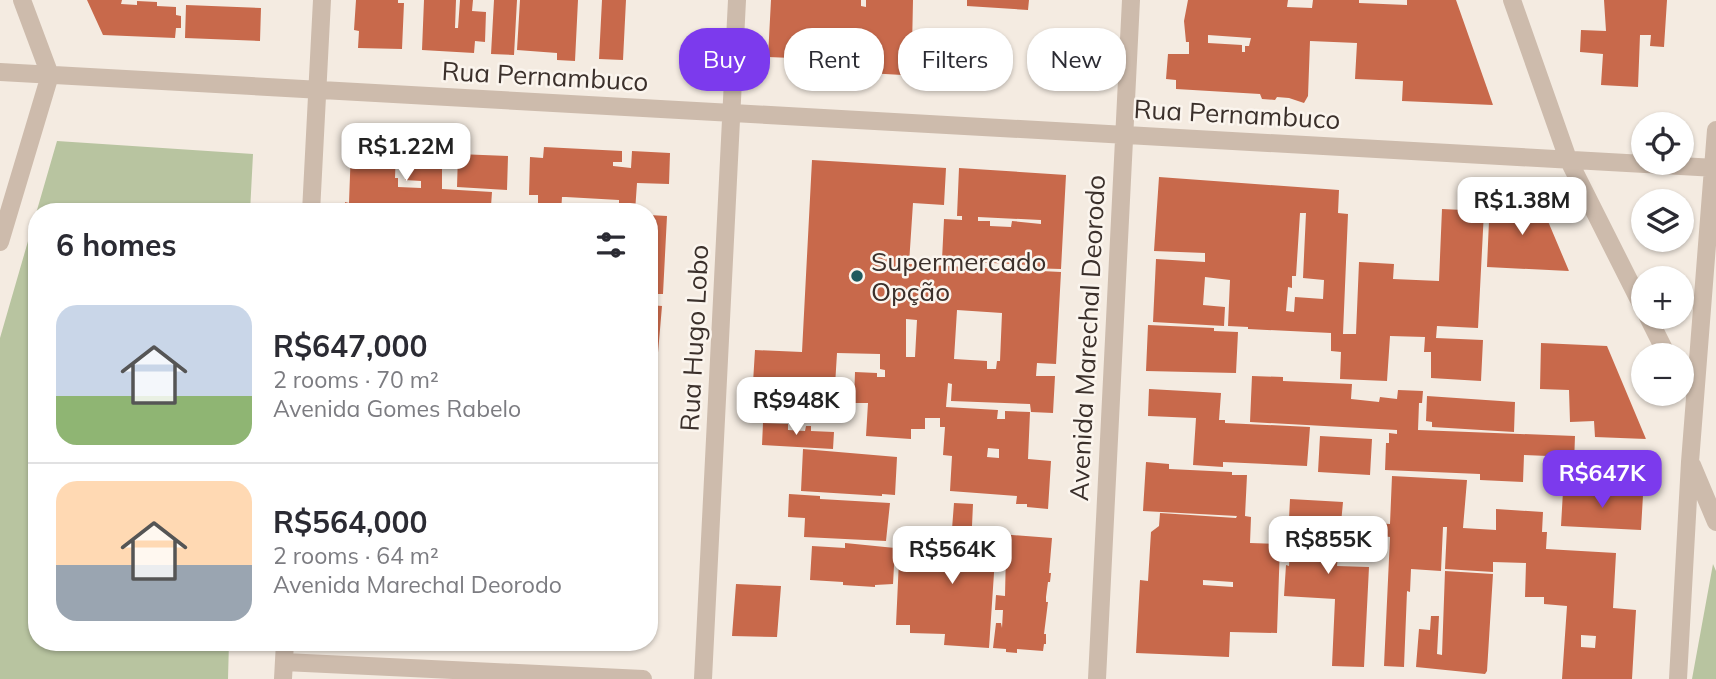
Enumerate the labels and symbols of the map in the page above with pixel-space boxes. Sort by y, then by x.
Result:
street label: Rua Pernambuco [441,54,649,98]
street label: Rua Pernambuco [1133,92,1341,136]
pin: R$1.22M [341,124,471,183]
street label: Avenida Marechal Deorodo [1062,174,1112,502]
pin: R$1.38M [1457,177,1587,237]
street label: Rua Hugo Lobo [673,244,715,432]
place label: Supermercado Opção [871,245,1046,308]
marker: Supermercado Opção [849,268,865,284]
pin: R$948K [739,378,853,437]
pin: R$647K [1545,450,1659,510]
pin: R$855K [1271,516,1385,576]
pin: R$564K [895,526,1009,586]

